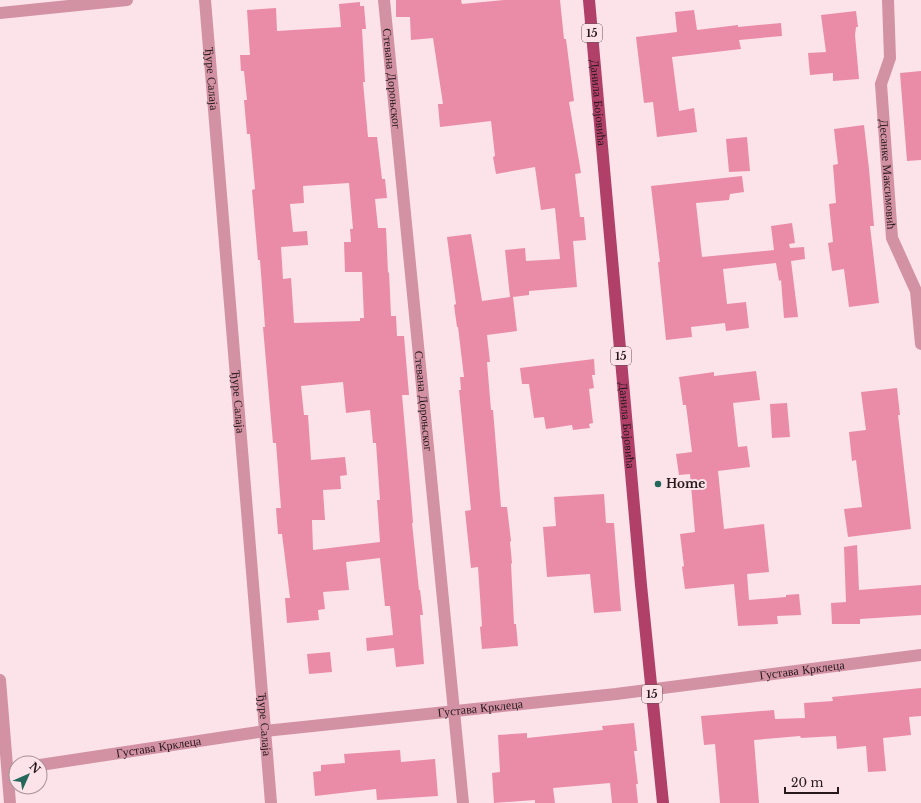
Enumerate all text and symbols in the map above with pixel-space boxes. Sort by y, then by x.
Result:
road number: 15 [582,24,602,42]
street label: Стевана Дороњског [380,28,405,130]
street label: Ђуре Салаја [202,47,222,112]
street label: Данила Бојовића [587,59,610,147]
street label: Десанке Максимовић [877,119,899,230]
road number: 15 [611,347,631,365]
street label: Стевана Дороњског [412,350,436,452]
street label: Ђуре Салаја [228,369,249,434]
street label: Данила Бојовића [616,381,639,470]
place label: Home [666,476,705,491]
marker: Home [653,479,663,489]
street label: Густава Крклеца [758,657,846,683]
road number: 15 [642,685,662,703]
street label: Ђуре Салаја [255,692,275,757]
street label: Густава Крклеца [437,696,524,720]
street label: Густава Крклеца [115,733,203,760]
north arrow [8,755,48,795]
text: N [26,759,44,777]
scale bar [785,769,838,795]
text: 20 m [791,775,823,790]

